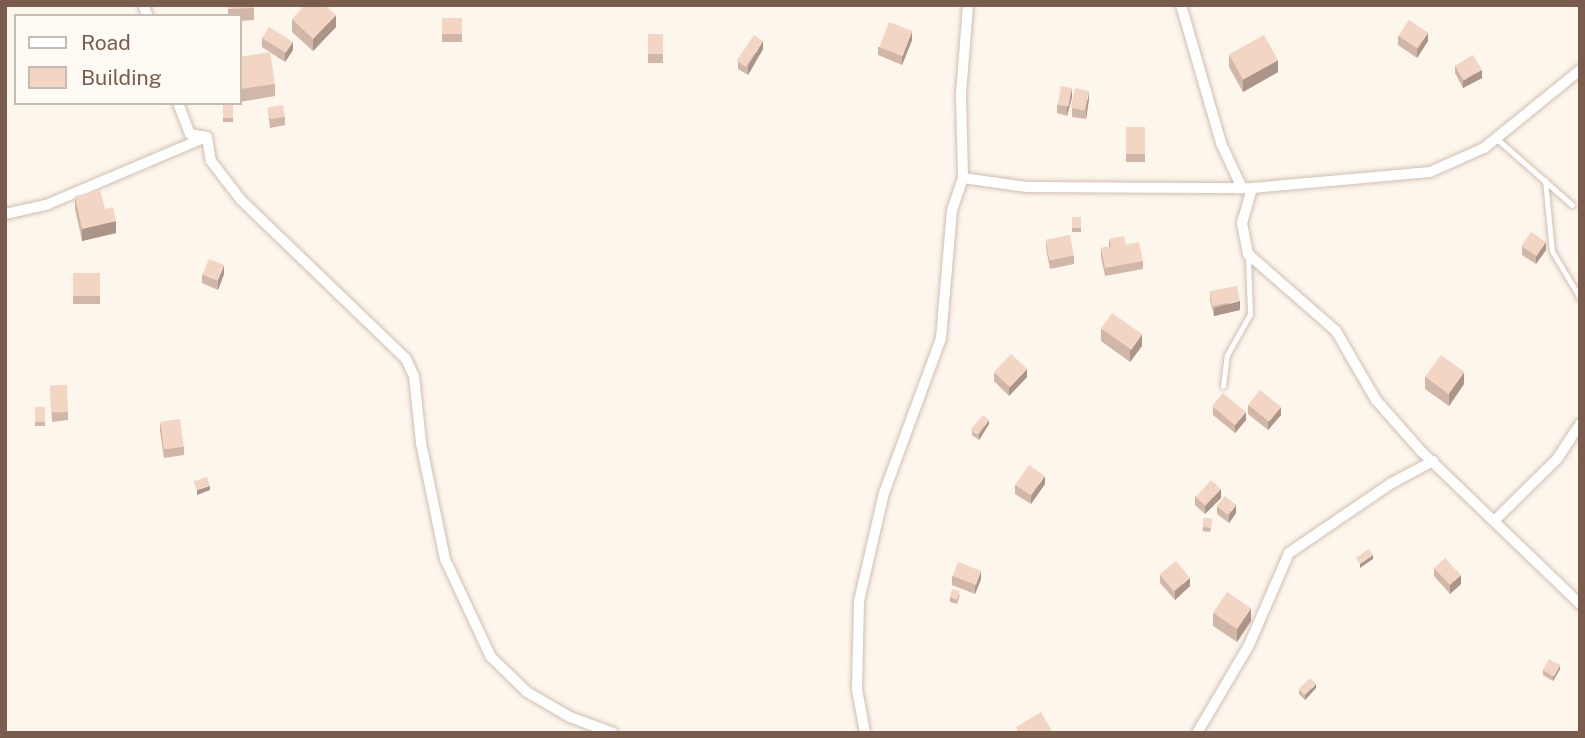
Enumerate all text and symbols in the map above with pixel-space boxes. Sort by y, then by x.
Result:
legend [14,14,242,105]
text: Road [81,30,131,55]
text: Building [81,65,162,90]

